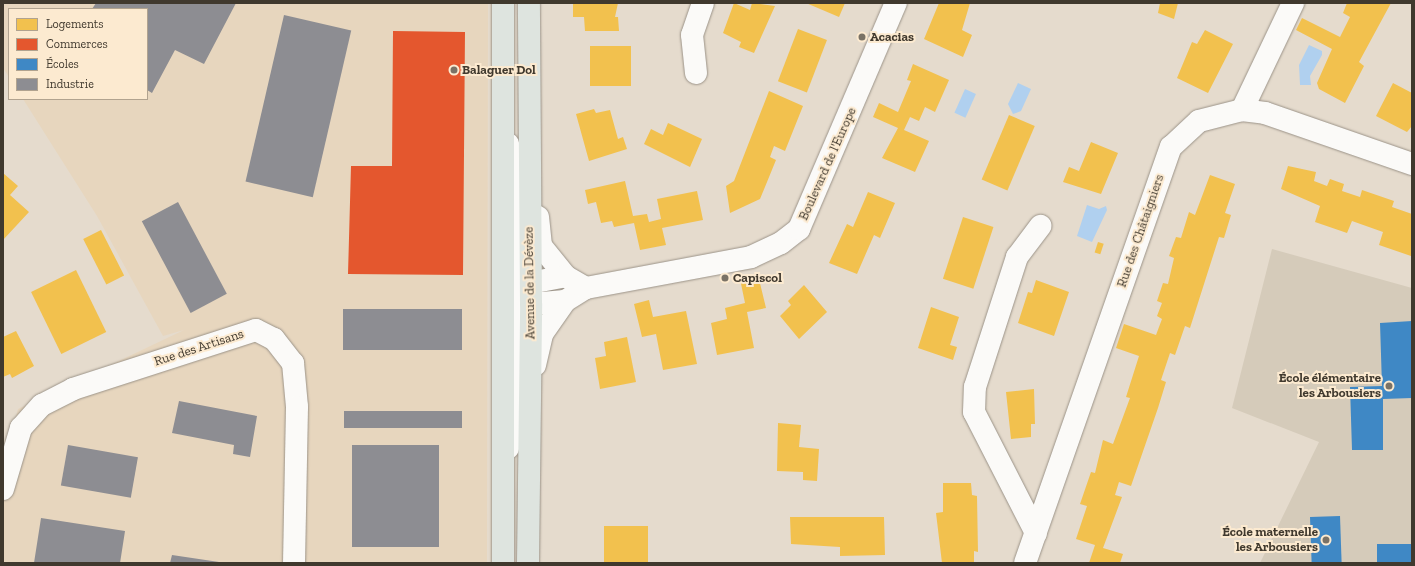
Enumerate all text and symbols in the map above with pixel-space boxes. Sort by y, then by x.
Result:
legend [8,8,148,100]
text: Logements [46,17,104,31]
place label: Acacias [870,29,914,45]
marker: Acacias [857,32,867,42]
text: Commerces [46,37,108,51]
text: Écoles [46,57,79,71]
place label: Balaguer Dol [462,62,536,78]
marker: Balaguer Dol [449,65,459,75]
text: Industrie [46,77,94,91]
street label: Boulevard de l'Europe [796,105,860,223]
street label: Rue des Châtaigniers [1114,172,1168,290]
street label: Avenue de la Dévèze [521,227,539,339]
place label: Capiscol [733,270,782,286]
marker: Capiscol [720,273,730,283]
street label: Rue des Artisans [152,326,246,370]
place label: École élémentaire les Arbousiers [1279,371,1381,402]
marker: École élémentaire les Arbousiers [1384,381,1394,391]
place label: École maternelle les Arbousiers [1222,525,1318,556]
marker: École maternelle les Arbousiers [1321,535,1331,545]

